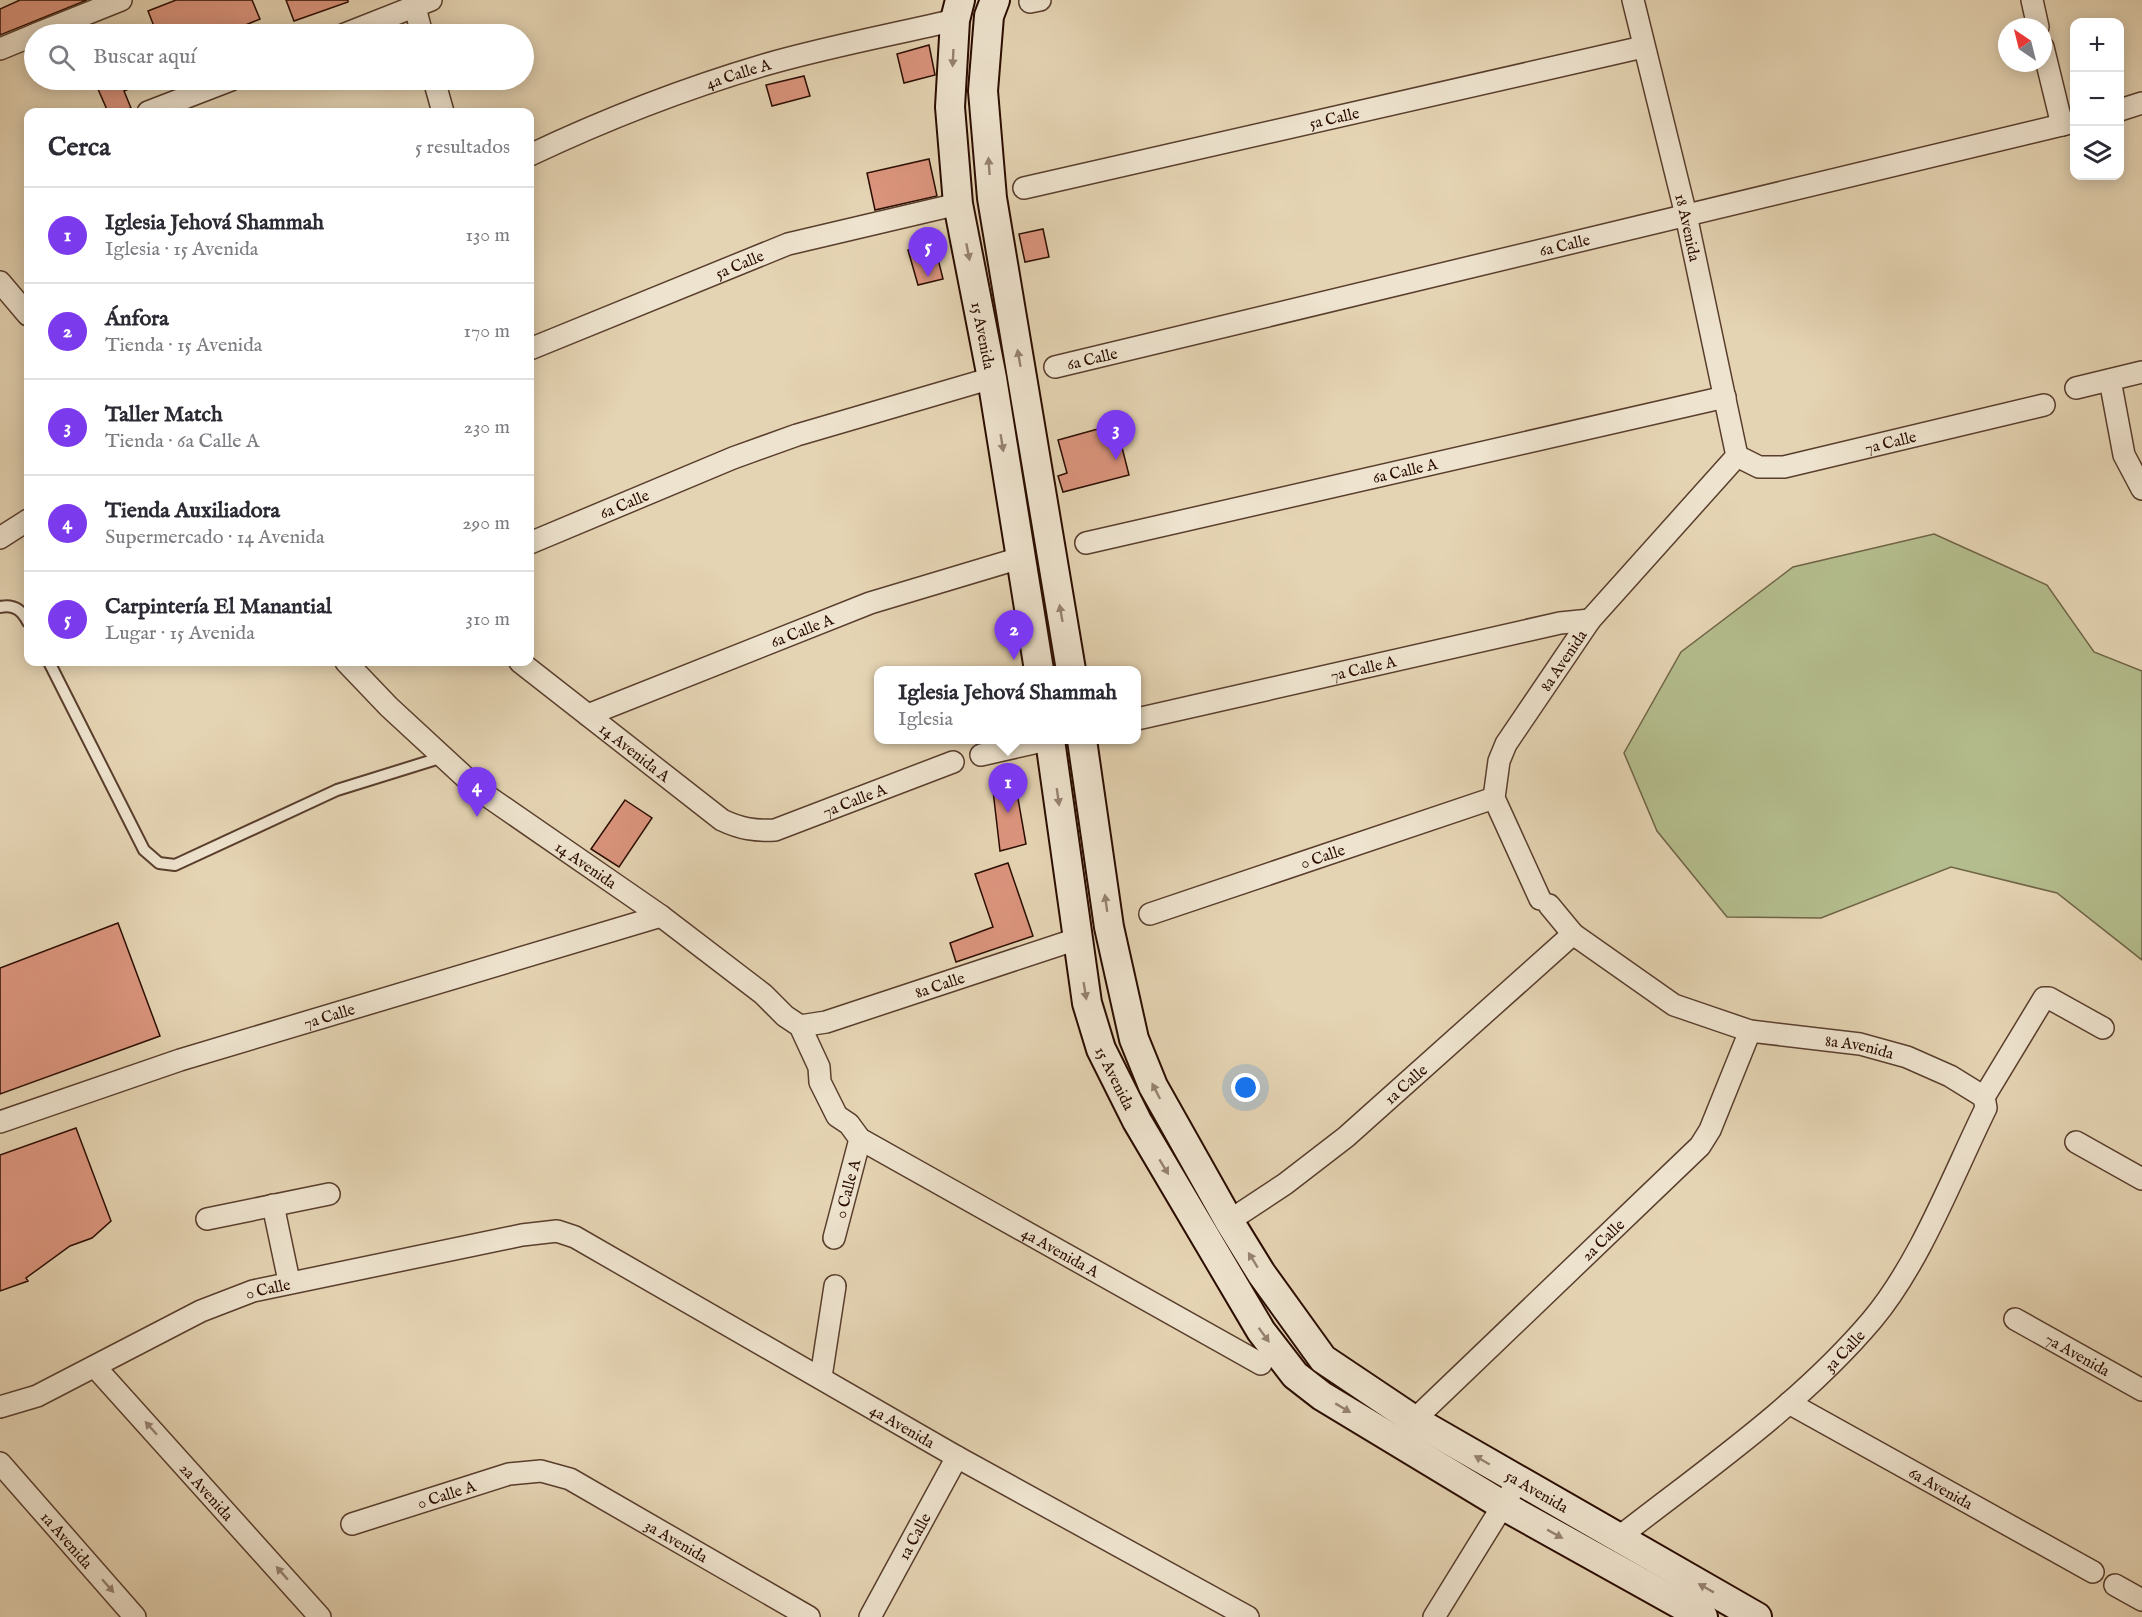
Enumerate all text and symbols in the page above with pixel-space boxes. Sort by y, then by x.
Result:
north arrow [1998,18,2052,72]
map controls [2070,18,2124,180]
button: + [2070,18,2124,72]
search box [24,24,534,90]
icon: search [45,41,78,74]
text: Buscar aquí [93,43,196,71]
one-way arrow [948,48,957,67]
street label: 4a Calle A [704,55,775,95]
button: − [2070,72,2124,126]
street label: 5a Calle [1308,104,1361,135]
button: layers [2070,126,2124,180]
text: Cerca [48,131,110,164]
text: 5 resultados [415,135,510,160]
one-way arrow [985,156,994,175]
street label: 18 Avenida [1669,192,1704,264]
text: Iglesia Jehová Shammah [105,209,324,237]
text: 1 [64,223,71,248]
text: 130 m [465,223,510,248]
pin: 5 [908,228,948,277]
street label: 6a Calle [1538,231,1592,262]
text: Iglesia · 15 Avenida [105,237,259,262]
one-way arrow [964,242,973,261]
street label: 5a Calle [713,247,767,284]
street label: 15 Avenida [965,300,998,371]
text: Ánfora [105,305,169,333]
text: 2 [63,319,72,344]
text: 170 m [464,319,510,344]
text: Tienda · 15 Avenida [105,333,262,358]
street label: 6a Calle [1065,344,1120,376]
one-way arrow [1014,349,1023,368]
text: Taller Match [105,401,223,429]
pin: 3 [1096,410,1136,460]
text: 3 [64,415,71,440]
text: 230 m [464,415,510,440]
street label: 7a Calle [1863,428,1919,459]
text: Tienda · 6a Calle A [105,429,259,454]
one-way arrow [998,434,1007,453]
street label: 6a Calle A [1371,455,1441,489]
street label: 6a Calle [597,486,653,525]
text: Tienda Auxiliadora [105,497,280,525]
text: 4 [63,511,72,536]
text: 290 m [462,511,510,536]
text: Supermercado · 14 Avenida [105,525,325,550]
text: Carpintería El Manantial [105,593,332,621]
one-way arrow [1056,603,1065,622]
text: 5 [64,607,71,632]
text: 310 m [466,607,510,632]
street label: 6a Calle A [768,610,838,653]
pin: 2 [994,610,1034,660]
text: Lugar · 15 Avenida [105,621,255,646]
street label: 8a Avenida [1537,627,1592,696]
street label: 7a Calle A [1329,652,1400,687]
popup [874,666,1141,744]
text: Iglesia Jehová Shammah [898,679,1117,707]
text: Iglesia [898,707,953,732]
street label: 14 Avenida A [594,720,674,788]
pin: 1 [988,764,1028,813]
pin: 4 [458,768,496,817]
street label: 7a Calle A [820,780,891,823]
one-way arrow [1053,788,1062,807]
street label: 14 Avenida [550,838,620,894]
street label: 0 Calle [1298,841,1348,875]
one-way arrow [1102,894,1111,913]
street label: 8a Calle [913,969,968,1004]
one-way arrow [1081,981,1090,1000]
street label: 7a Calle [302,1000,358,1034]
street label: 8a Avenida [1824,1032,1896,1065]
street label: 15 Avenida [1089,1044,1138,1114]
street label: 1a Calle [1381,1061,1432,1110]
your location [1231,1073,1260,1102]
one-way arrow [1152,1082,1161,1099]
street label: 0 Calle A [832,1156,866,1221]
one-way arrow [1159,1159,1169,1176]
street label: 2a Calle [1578,1216,1630,1266]
street label: 4a Avenida A [1017,1224,1103,1284]
one-way arrow [1247,1252,1258,1268]
street label: 0 Calle [243,1275,293,1305]
one-way arrow [1258,1326,1270,1342]
street label: 3a Calle [1821,1327,1870,1377]
street label: 7a Avenida [2041,1330,2113,1382]
street label: 4a Avenida [866,1401,938,1454]
one-way arrow [1335,1403,1352,1413]
one-way arrow [145,1421,158,1436]
one-way arrow [1474,1454,1490,1465]
street label: 2a Avenida [174,1460,237,1526]
street label: 6a Avenida [1905,1463,1976,1515]
street label: 5a Avenida [1501,1467,1571,1518]
street label: 0 Calle A [415,1477,480,1515]
street label: 1a Avenida [35,1508,96,1574]
street label: 1a Calle [895,1510,937,1564]
street label: 3a Avenida [640,1516,711,1568]
one-way arrow [1547,1529,1563,1540]
one-way arrow [275,1565,288,1581]
one-way arrow [101,1578,114,1594]
one-way arrow [1697,1583,1714,1593]

